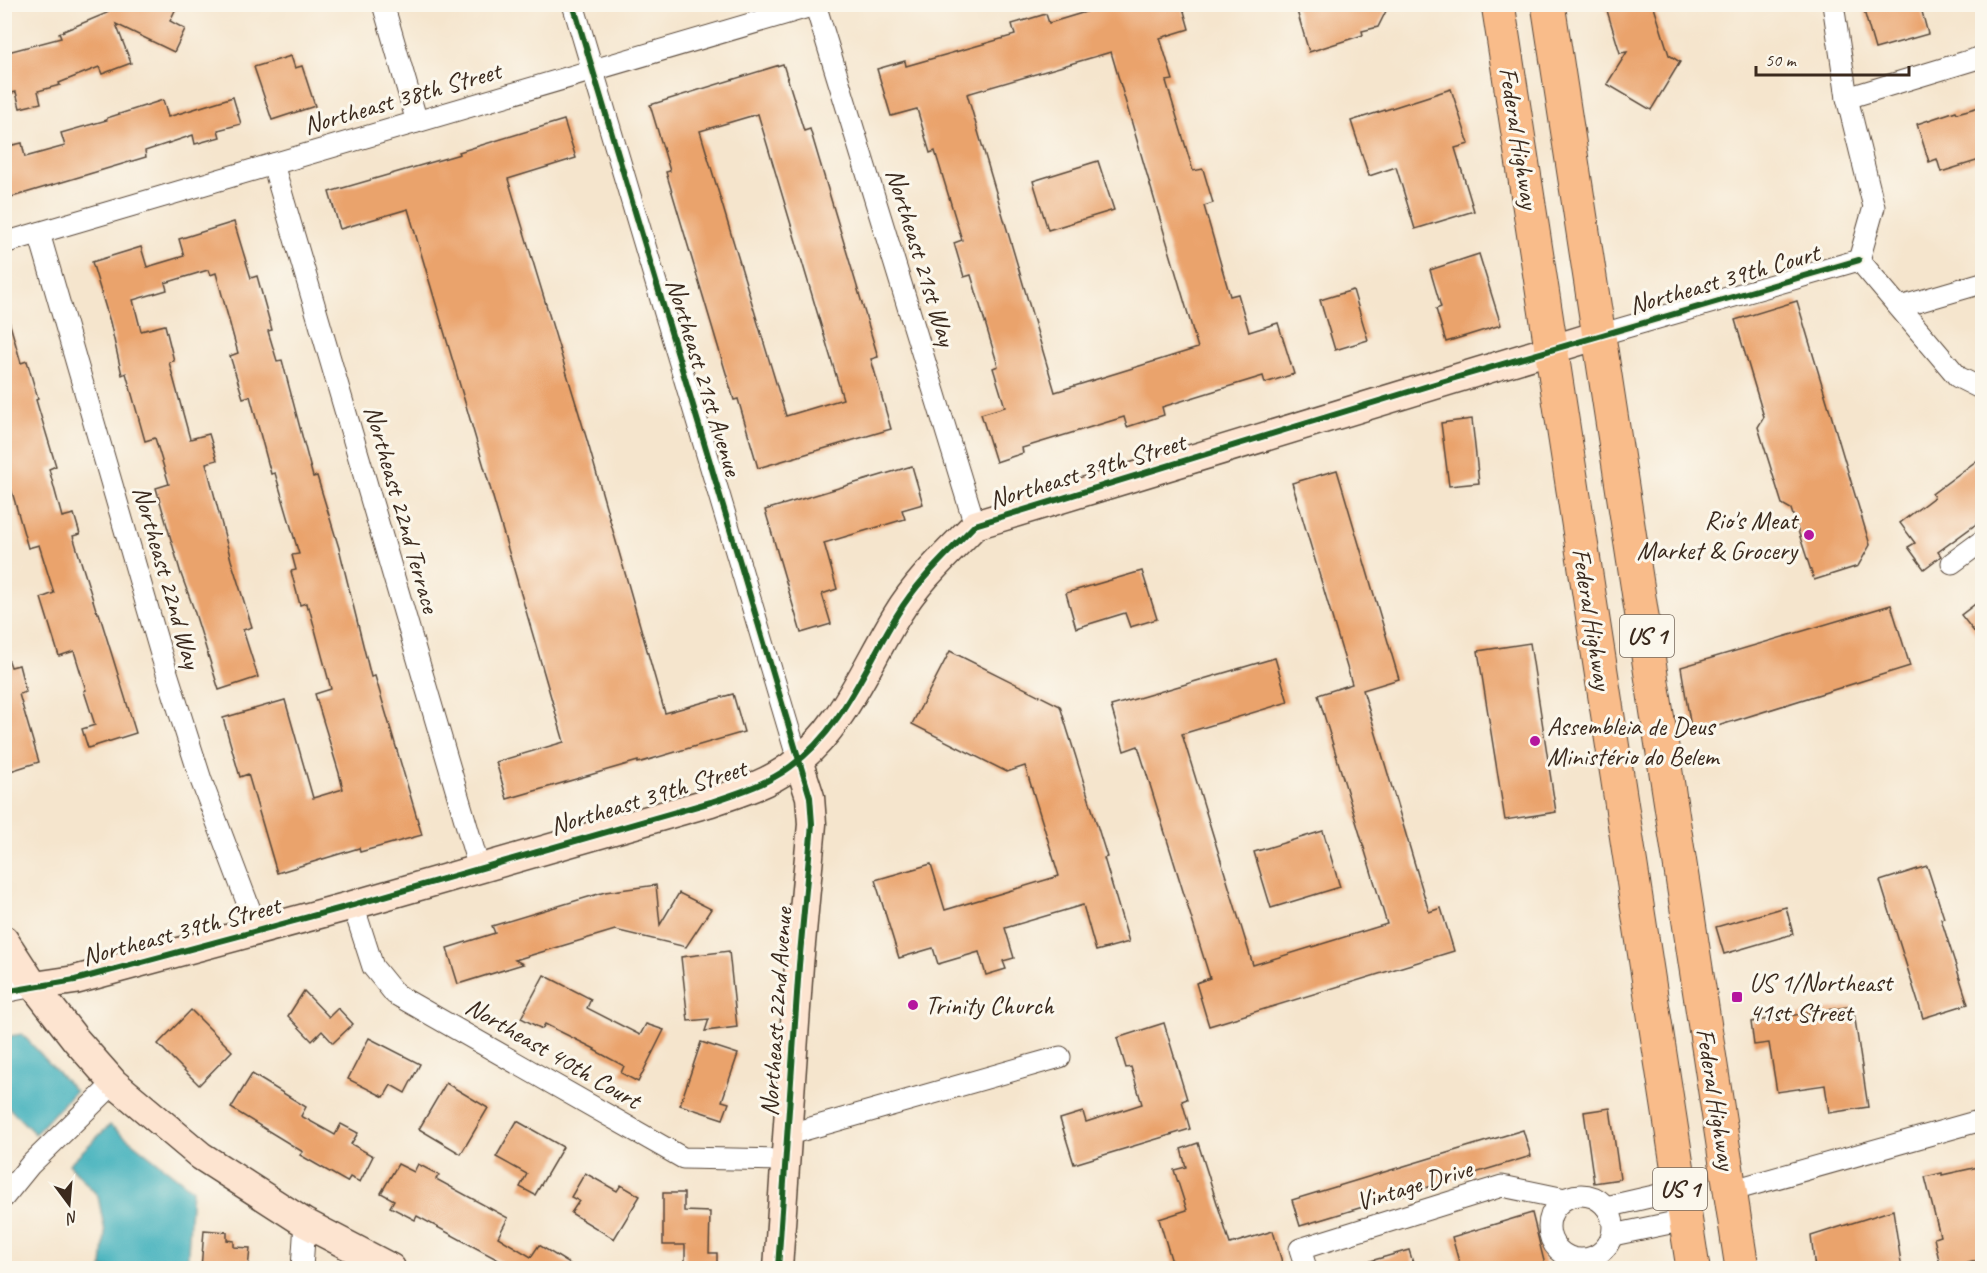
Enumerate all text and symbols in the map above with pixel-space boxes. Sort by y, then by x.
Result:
scale bar [1756,39,1909,77]
text: 50 m [1765,49,1798,71]
street label: Northeast 38th Street [300,53,507,142]
street label: Federal Highway [1492,65,1547,213]
street label: Northeast 21st Way [878,164,964,352]
street label: Northeast 39th Court [1625,235,1825,322]
street label: Northeast 21st Avenue [658,274,750,481]
street label: Northeast 22nd Terrace [357,402,448,618]
street label: Northeast 39th Street [985,425,1191,517]
street label: Northeast 22nd Way [125,482,209,674]
place label: Rio's Meat Market & Grocery [1637,504,1799,567]
marker: Rio's Meat Market & Grocery [1802,528,1816,542]
street label: Federal Highway [1565,546,1620,694]
road number: US 1 [1620,615,1674,657]
place label: Assembleia de Deus Ministério do Belem [1547,710,1721,773]
marker: Assembleia de Deus Ministério do Belem [1528,734,1542,748]
street label: Northeast 39th Street [546,751,752,843]
street label: Northeast 39th Street [78,888,286,973]
street label: Northeast 22nd Avenue [752,905,800,1117]
place label: US 1/Northeast 41st Street [1749,966,1894,1029]
place label: Trinity Church [925,989,1055,1022]
street label: Northeast 40th Court [460,990,648,1118]
marker: US 1/Northeast 41st Street [1730,990,1744,1004]
marker: Trinity Church [906,998,920,1012]
street label: Federal Highway [1689,1026,1744,1174]
street label: Vintage Drive [1352,1151,1477,1218]
road number: US 1 [1653,1168,1707,1210]
north arrow [39,1174,99,1234]
text: N [62,1206,80,1229]

